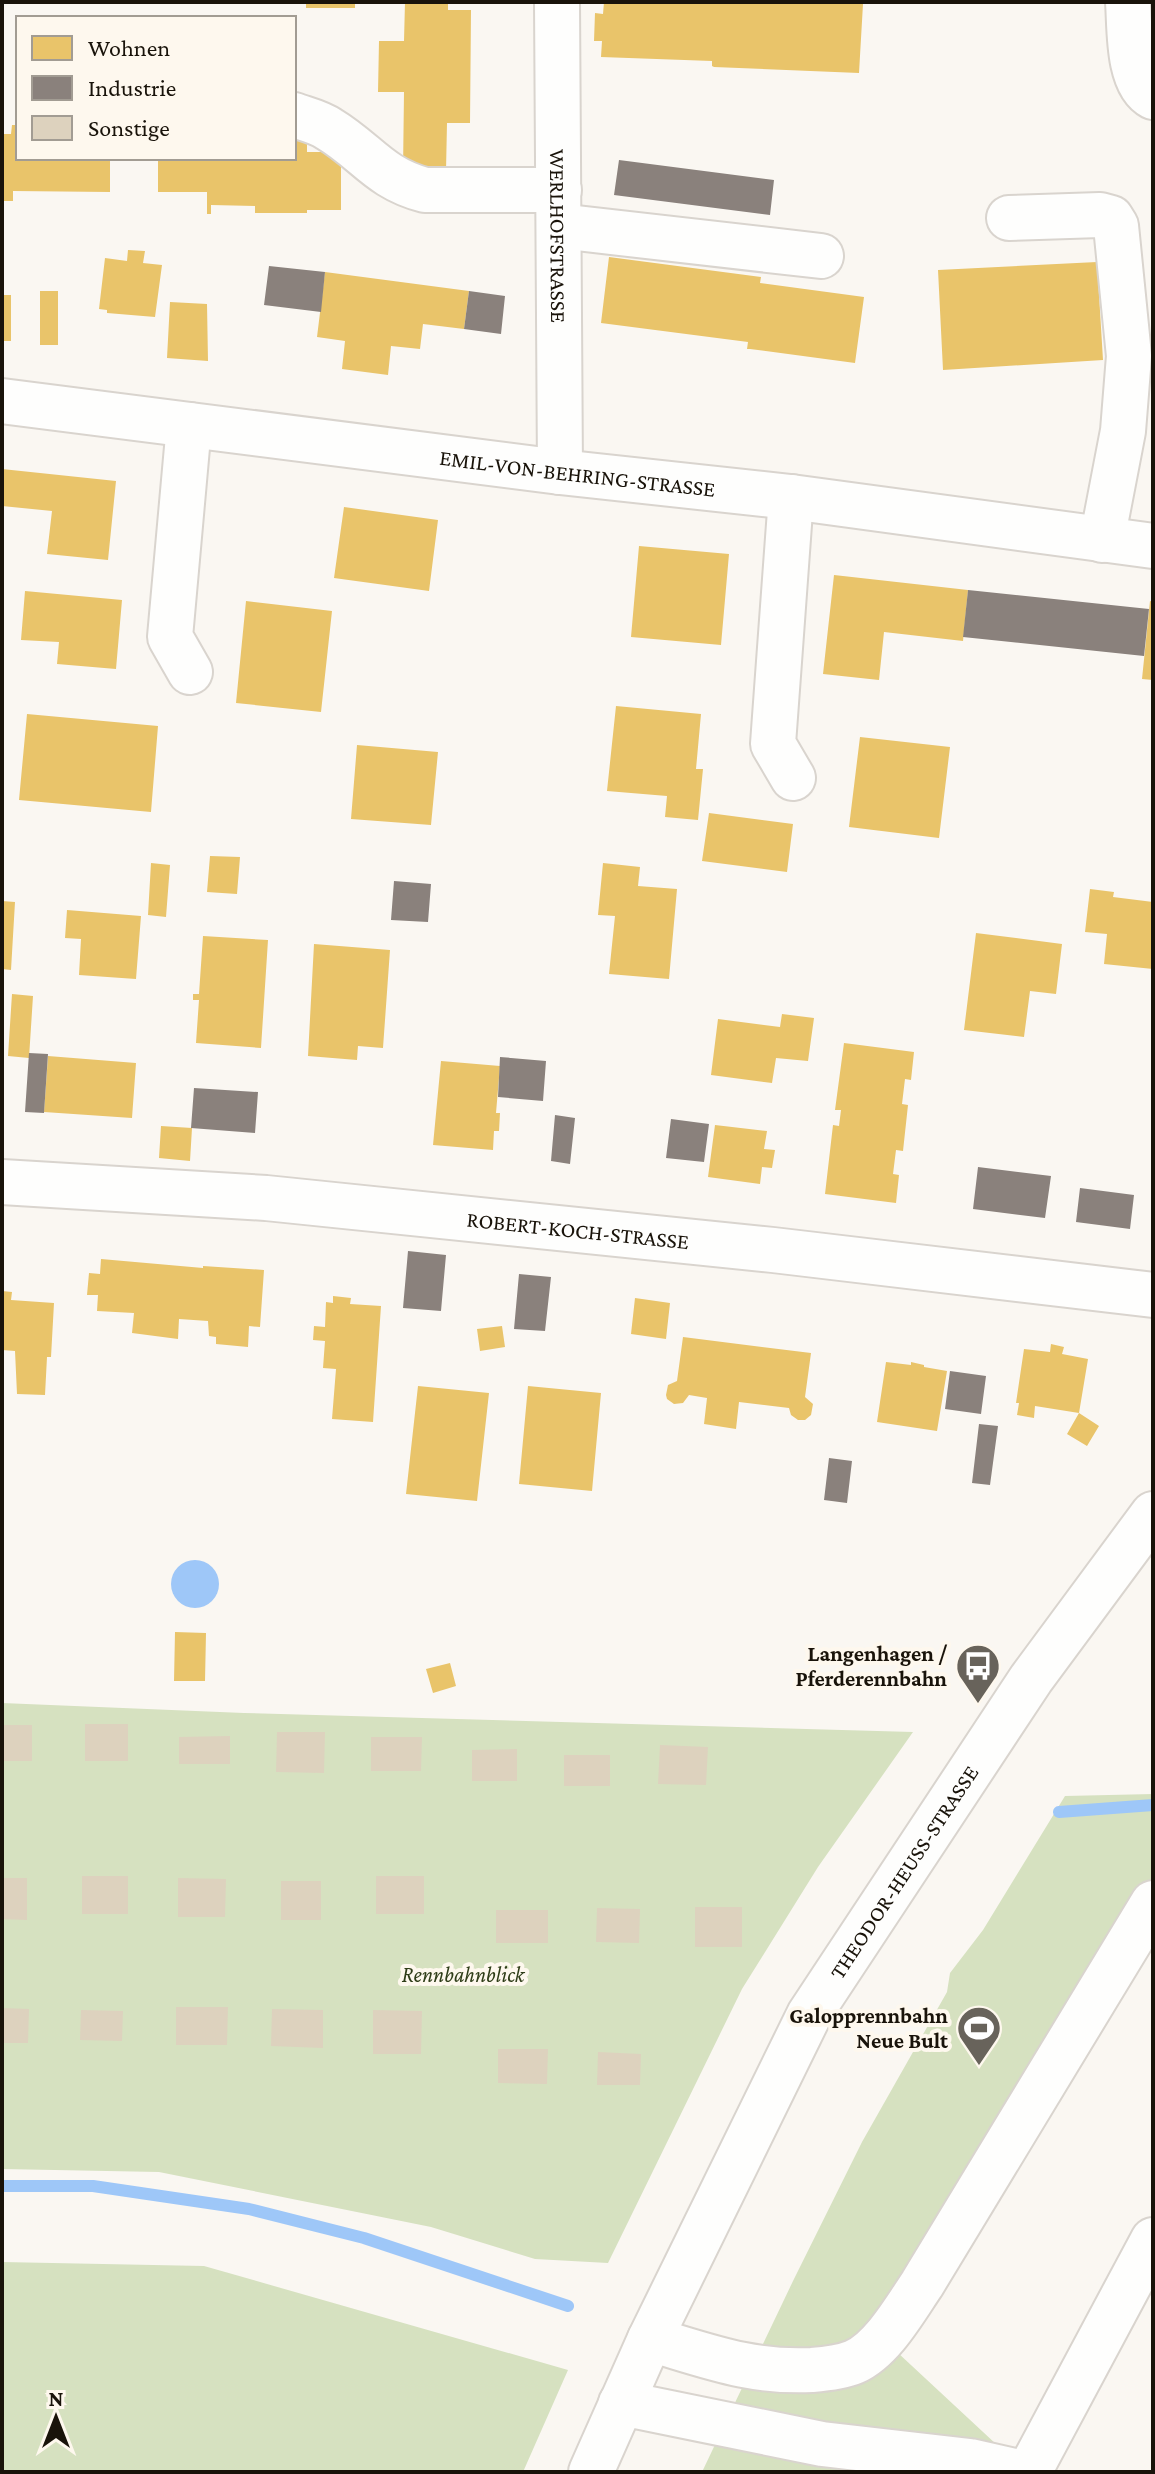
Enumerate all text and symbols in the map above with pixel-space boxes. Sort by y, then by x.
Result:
legend [16,16,296,160]
text: Wohnen [88,34,170,61]
text: Industrie [88,74,176,101]
text: Sonstige [88,114,170,141]
street label: WERLHOFSTRASSE [545,149,572,323]
street label: EMIL-VON-BEHRING-STRASSE [438,444,717,501]
street label: ROBERT-KOCH-STRASSE [466,1206,690,1254]
place label: Langenhagen / Pferderennbahn [795,1641,948,1691]
bus stop icon: Langenhagen / Pferderennbahn [954,1642,1002,1705]
street label: THEODOR-HEUSS-STRASSE [824,1760,983,1983]
park label: Rennbahnblick [402,1962,526,1987]
place label: Galopprennbahn Neue Bult [789,2003,949,2053]
sports icon: Galopprennbahn Neue Bult [955,2004,1003,2067]
north arrow [16,2378,96,2458]
text: N [49,2386,64,2411]

